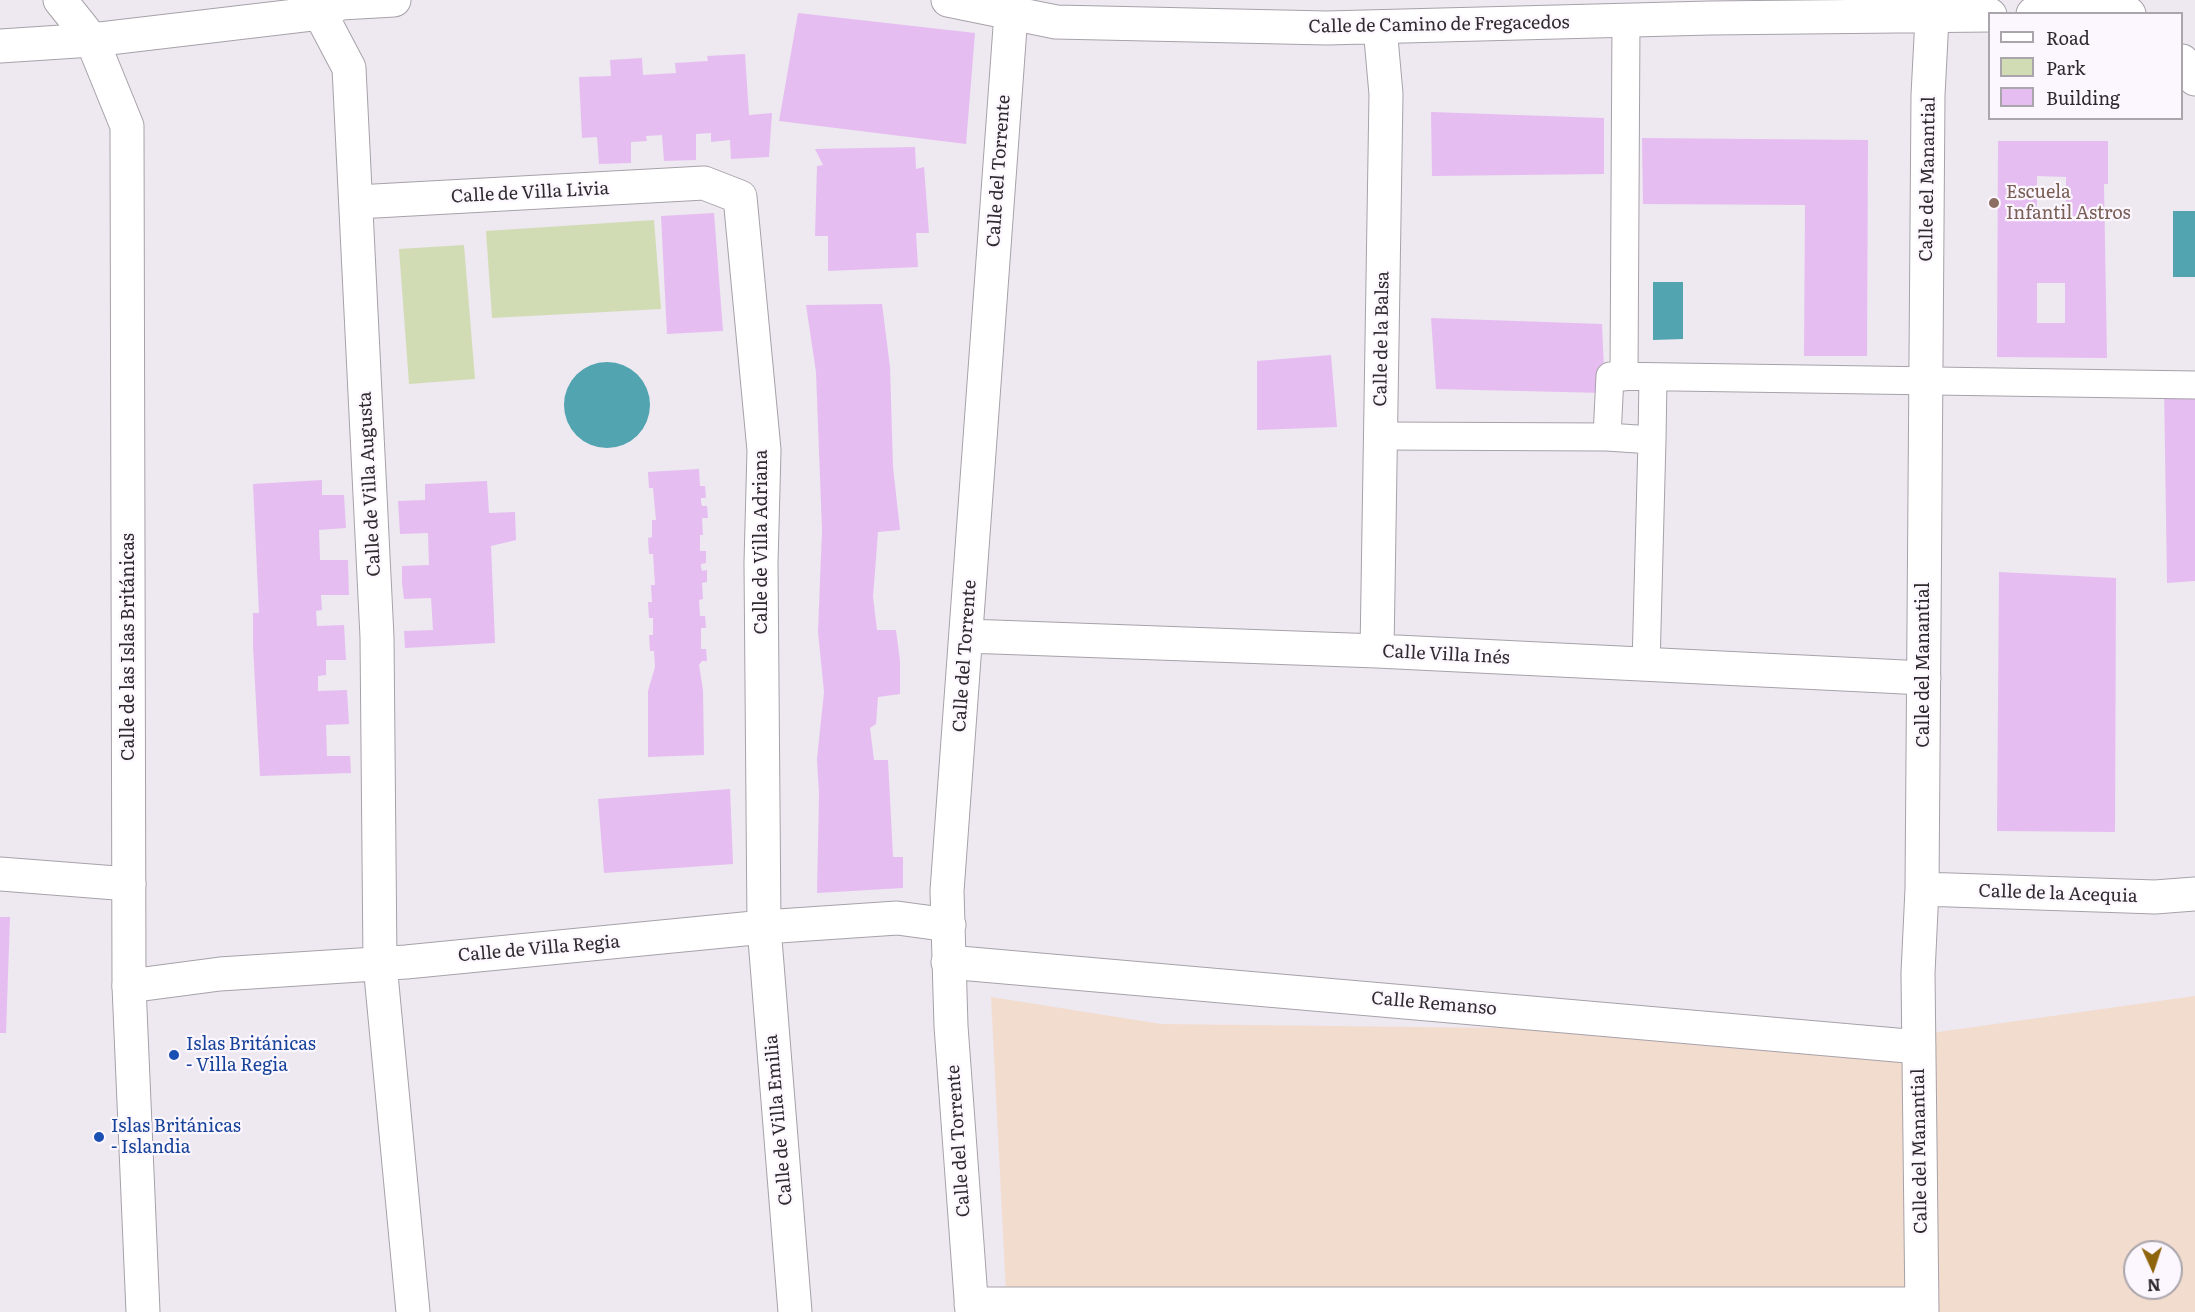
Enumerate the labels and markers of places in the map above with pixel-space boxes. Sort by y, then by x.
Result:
place label: Escuela Infantil Astros [2006,182,2131,224]
marker: Escuela Infantil Astros [1987,196,2001,210]
place label: Islas Británicas - Villa Regia [186,1034,316,1076]
marker: Islas Británicas - Villa Regia [167,1048,181,1062]
place label: Islas Británicas - Islandia [111,1116,241,1158]
marker: Islas Británicas - Islandia [92,1130,106,1144]

